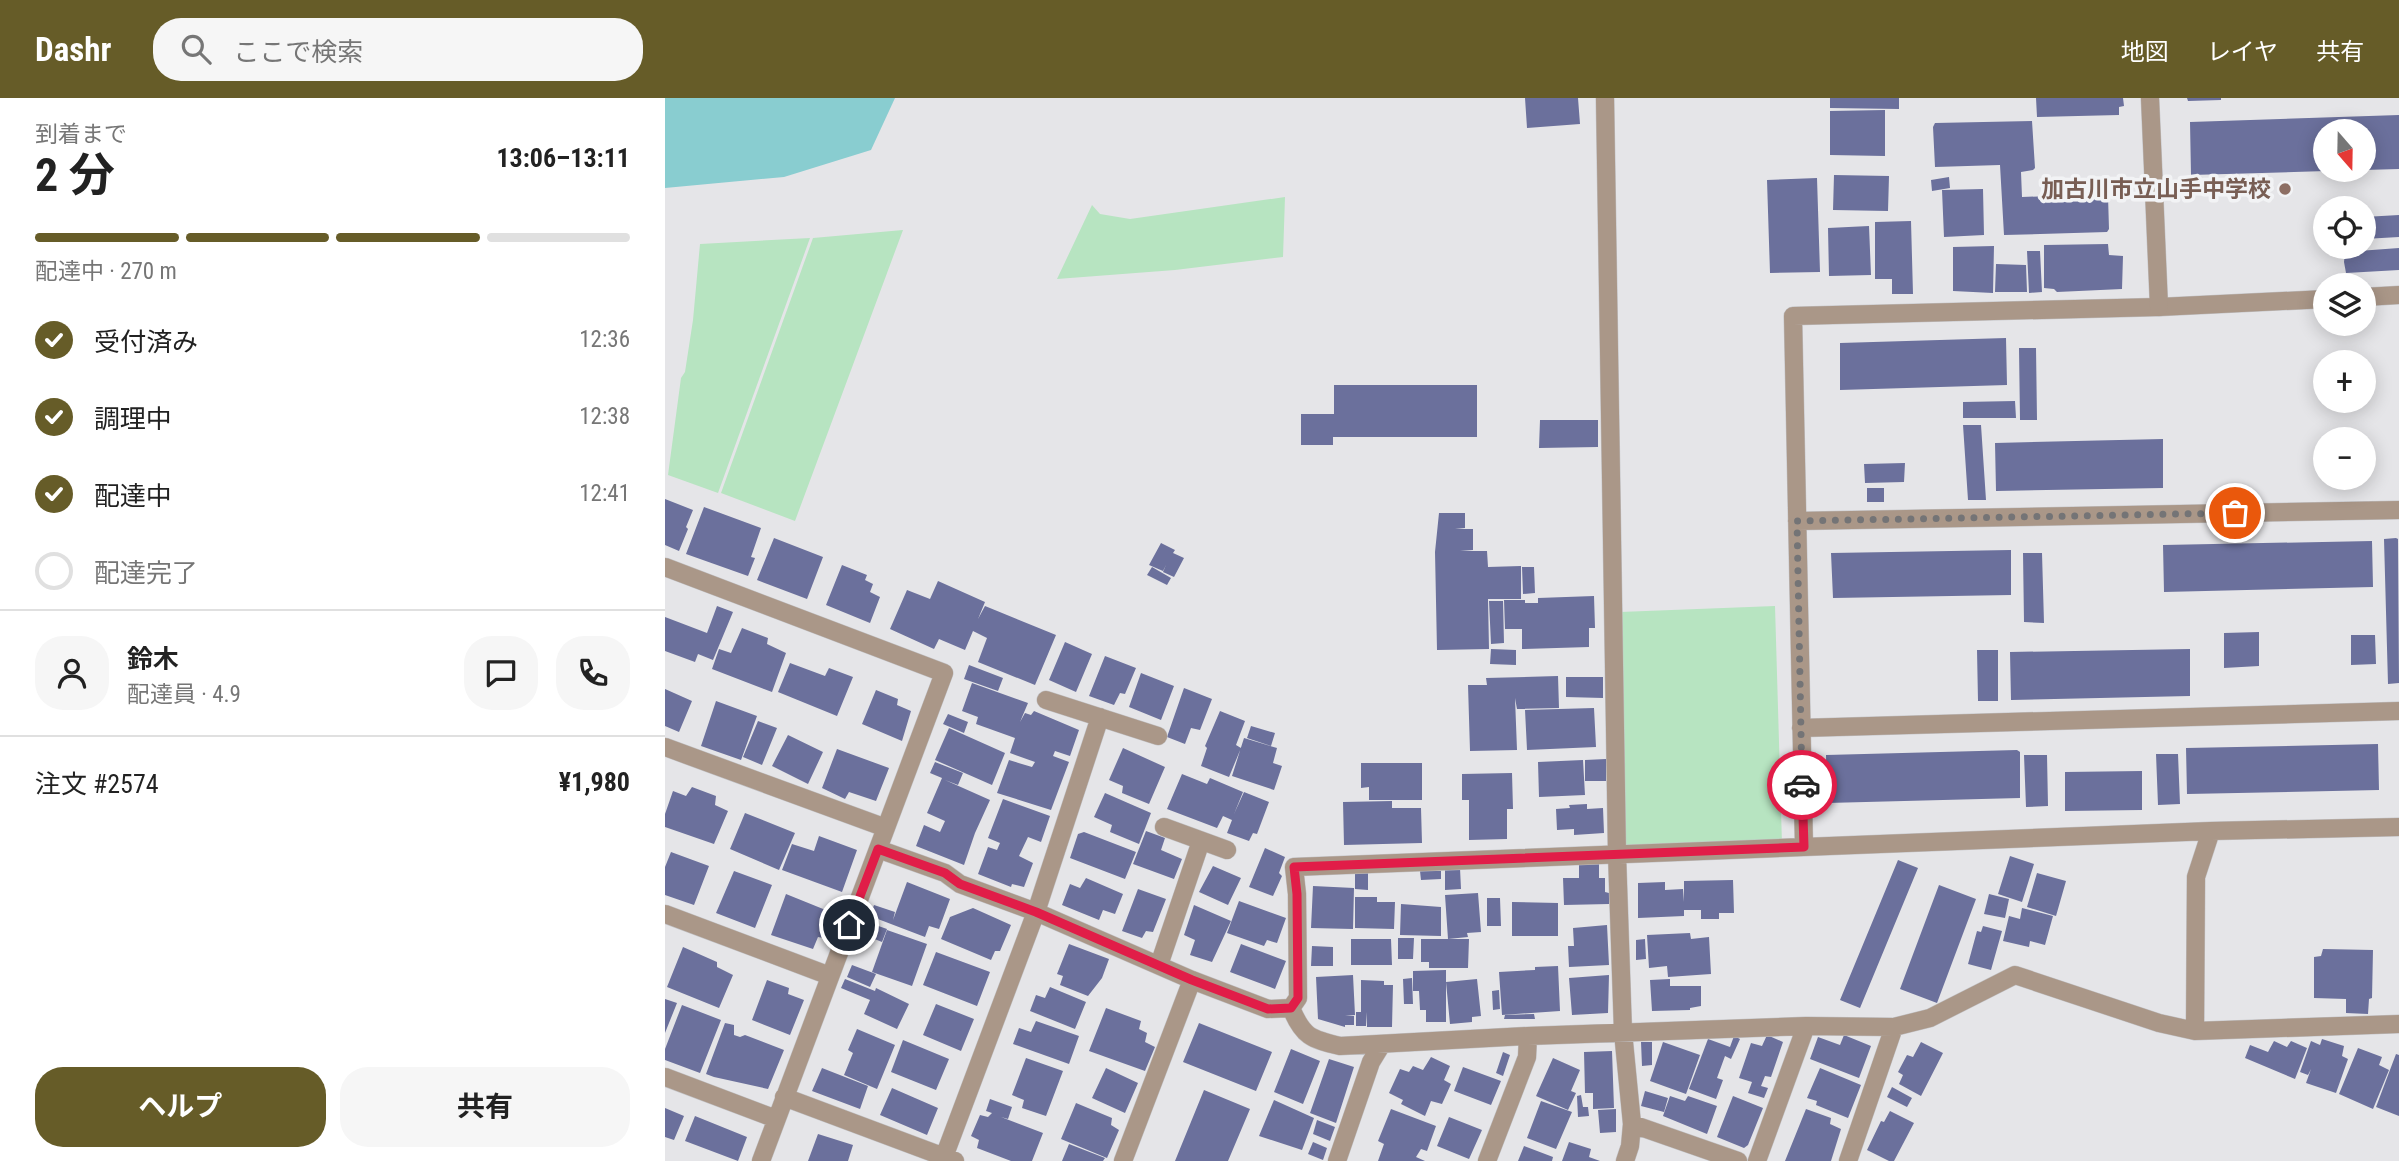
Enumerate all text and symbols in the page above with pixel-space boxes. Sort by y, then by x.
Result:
search box [153,18,643,81]
text: Dashr [35,30,111,69]
icon: search [177,30,215,68]
text: ここで検索 [233,37,363,67]
text: 地図 [2121,38,2169,66]
text: レイヤ [2207,38,2278,66]
text: 共有 [2316,38,2364,66]
north arrow [2313,119,2377,182]
map controls [2313,119,2376,490]
text: 到着まで [35,121,127,148]
text: 13:06–13:11 [496,143,630,173]
text: 2 分 [35,148,115,202]
place label: 加古川市立山手中学校 [2041,176,2271,203]
marker: 加古川市立山手中学校 [2277,181,2293,197]
button: locate [2313,196,2376,259]
text: 配達中 · 270 m [35,258,177,285]
button: layers [2313,273,2376,336]
icon: check [35,321,73,359]
text: 12:36 [579,326,630,353]
text: 受付済み [94,327,198,357]
button: + [2313,350,2376,413]
icon: check [35,398,73,436]
text: 12:38 [579,403,630,430]
text: 調理中 [94,404,172,434]
button: − [2313,427,2376,490]
icon: check [35,475,73,513]
text: 12:41 [579,480,630,507]
text: 配達中 [94,481,172,511]
pin [2205,483,2265,543]
icon: bag [2216,494,2254,532]
text: 配達完了 [94,558,198,588]
button: person [35,636,109,710]
button: chat [464,636,538,710]
button: phone [556,636,630,710]
text: 鈴木 [127,644,179,674]
text: 配達員 · 4.9 [127,681,241,708]
courier [1767,750,1837,820]
icon: car [1783,766,1821,804]
text: ¥1,980 [559,767,630,797]
text: 注文 #2574 [35,769,159,799]
pin [819,895,879,955]
icon: home [830,906,868,944]
button: ヘルプ [35,1067,326,1147]
button: 共有 [340,1067,630,1147]

